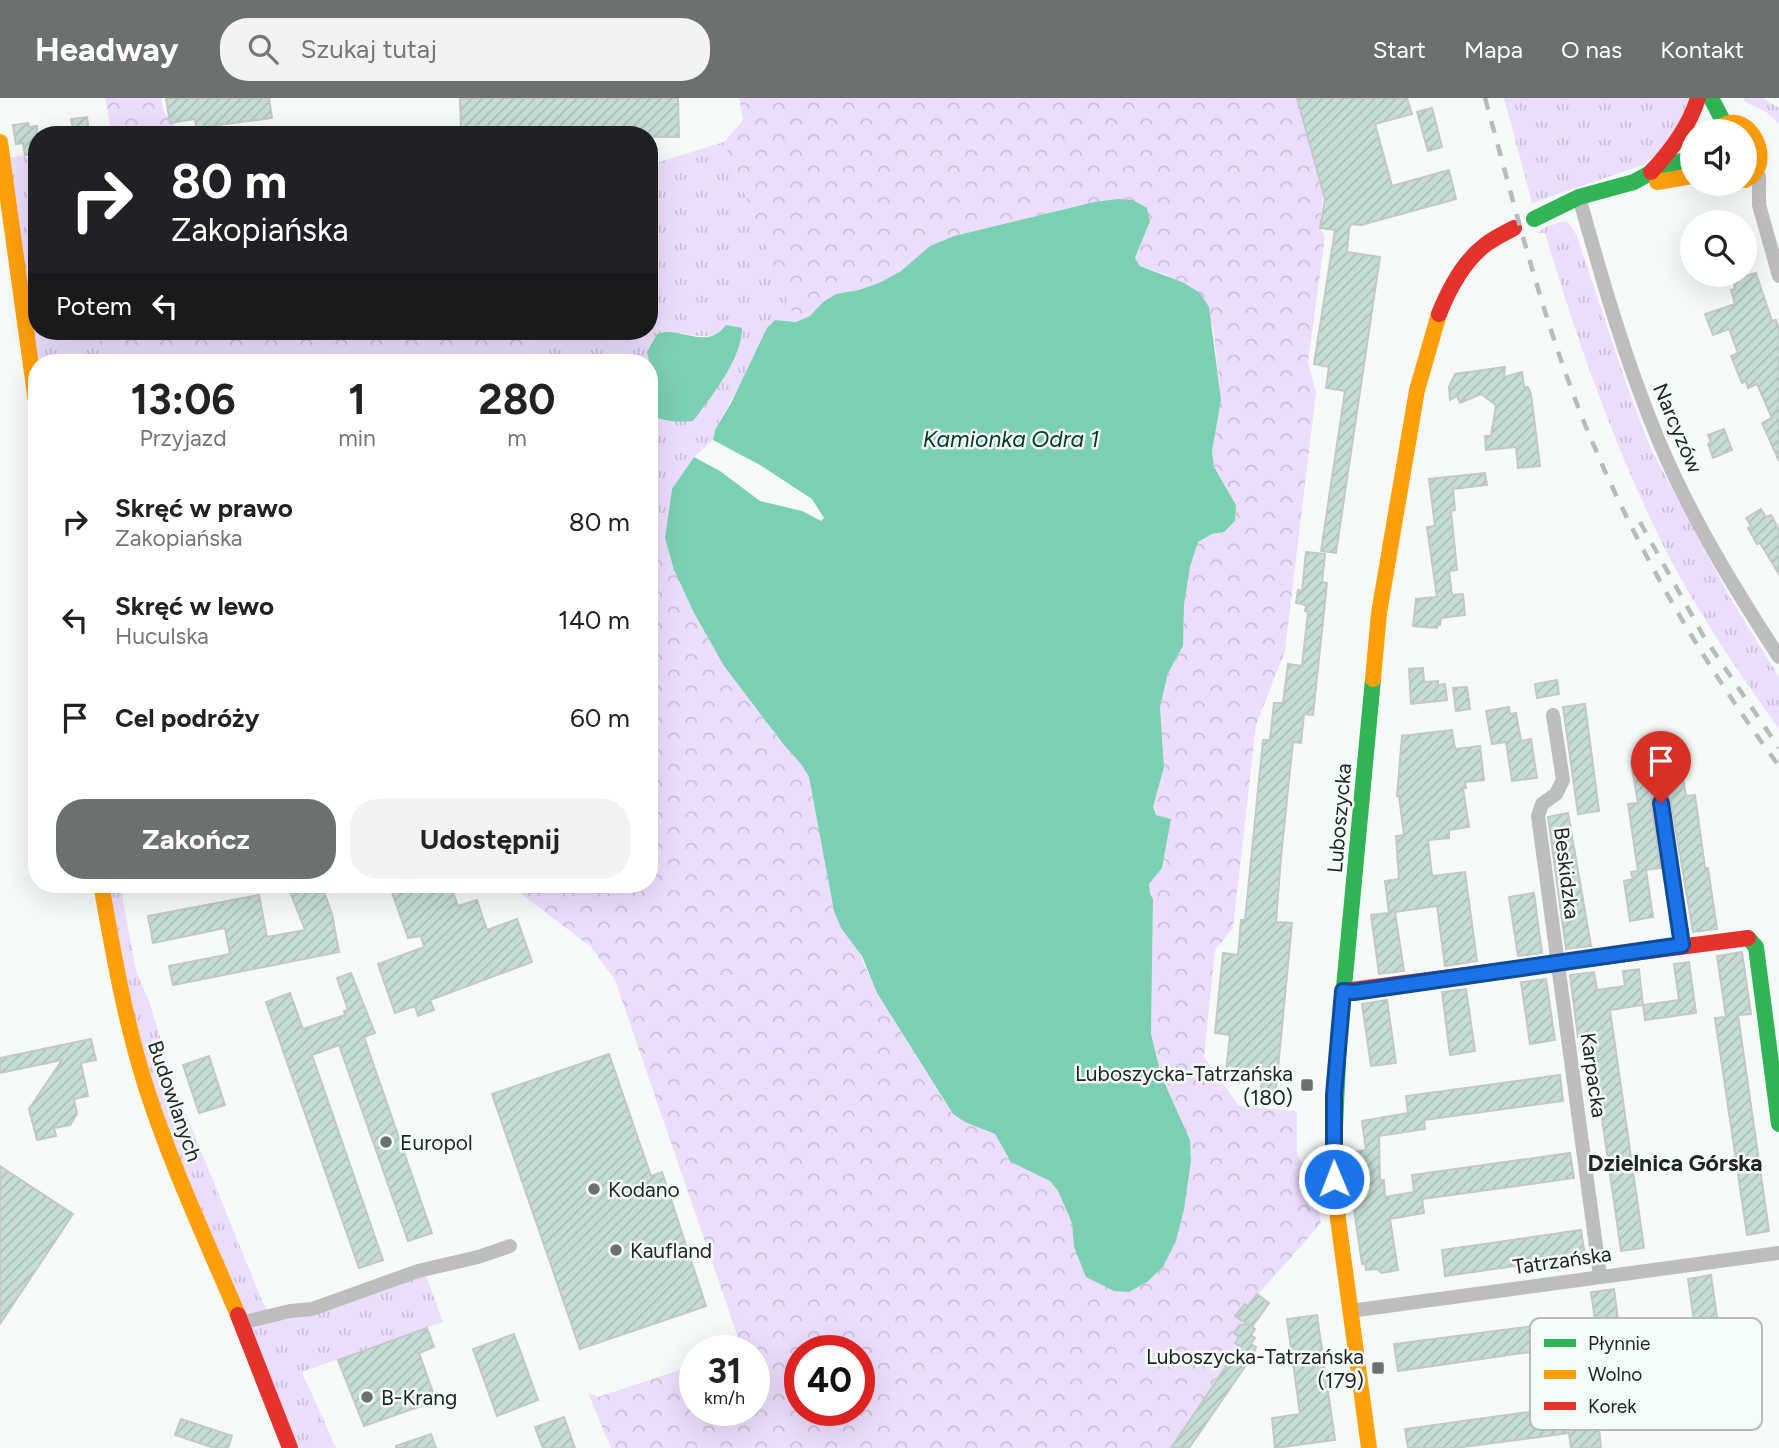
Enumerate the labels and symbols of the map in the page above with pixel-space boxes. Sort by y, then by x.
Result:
street label: Narcyzów [1648,379,1708,477]
water label: Kamionka Odra 1 [923,425,1099,453]
pin [1631,731,1691,803]
street label: Luboszycka [1322,762,1356,874]
street label: Beskidzka [1549,826,1585,920]
street label: Karpacka [1576,1031,1612,1119]
street label: Budowlanych [143,1037,207,1165]
place label: Luboszycka-Tatrzańska (180) [1075,1061,1293,1110]
marker: Luboszycka-Tatrzańska (180) [1299,1077,1315,1093]
place label: Europol [400,1130,473,1155]
marker: Europol [378,1134,394,1150]
position arrow [1297,1142,1371,1216]
district label: Dzielnica Górska [1588,1149,1762,1177]
place label: Kodano [608,1177,680,1202]
marker: Kodano [586,1181,602,1197]
place label: Kaufland [630,1238,712,1263]
street label: Tatrzańska [1511,1241,1613,1279]
marker: Kaufland [608,1242,624,1258]
legend [1530,1318,1762,1430]
text: Płynnie [1588,1332,1650,1355]
speed limit sign: 40 [784,1335,875,1426]
place label: Luboszycka-Tatrzańska (179) [1146,1344,1364,1393]
marker: Luboszycka-Tatrzańska (179) [1370,1360,1386,1376]
text: Wolno [1588,1363,1642,1386]
place label: B-Krang [381,1385,457,1410]
marker: B-Krang [359,1389,375,1405]
text: Korek [1588,1395,1637,1418]

